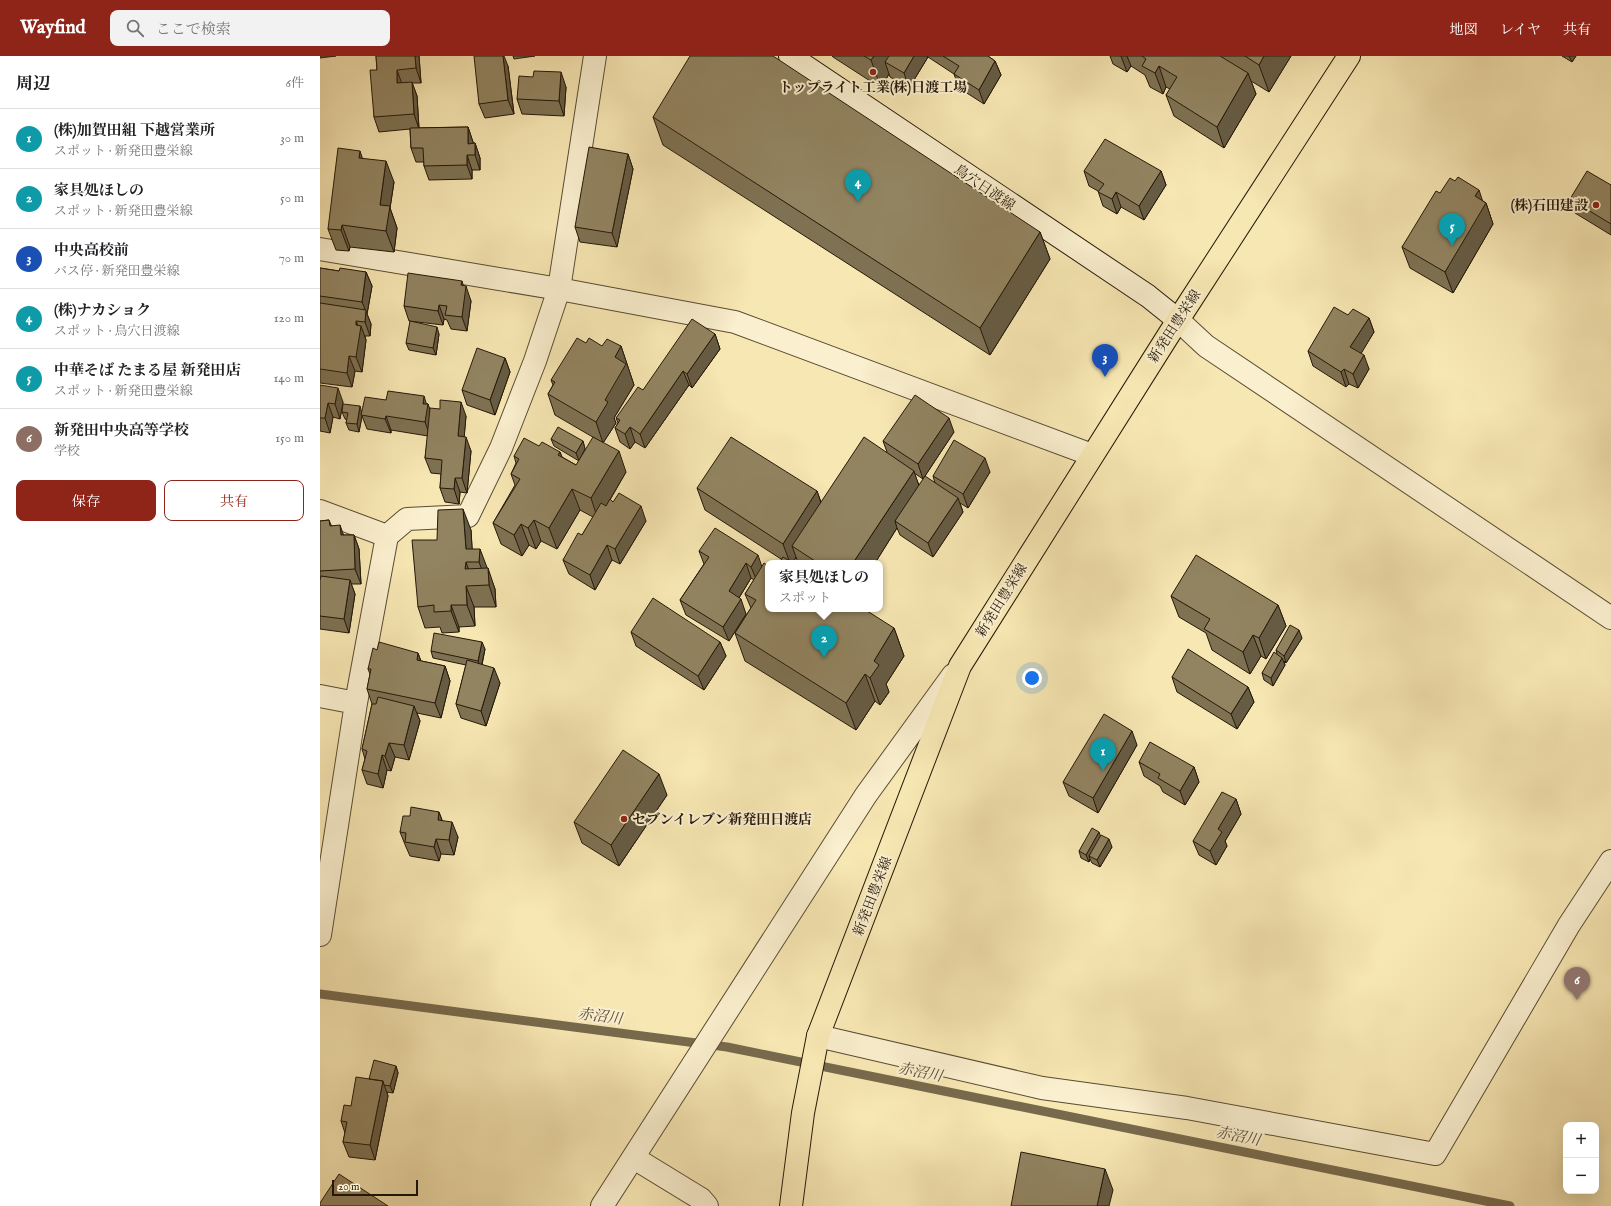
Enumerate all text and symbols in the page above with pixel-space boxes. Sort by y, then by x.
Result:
search box [110,10,390,46]
text: Wayfind [20,16,86,40]
icon: search [124,17,146,39]
text: ここで検索 [156,20,231,39]
text: 地図 [1450,21,1478,39]
text: レイヤ [1500,21,1541,39]
text: 共有 [1563,21,1591,39]
marker: トップライト工業(株)日渡工場 [868,67,878,77]
text: 周辺 [16,74,50,95]
text: 6件 [286,75,304,92]
place label: トップライト工業(株)日渡工場 [779,79,967,97]
text: (株)加賀田組 下越営業所 [54,121,215,140]
text: 1 [27,130,31,147]
text: 30 m [280,130,304,147]
text: スポット · 新発田豊栄線 [54,143,193,160]
street label: 鳥穴日渡線 [950,161,1018,215]
pin: 4 [845,169,871,202]
text: 家具処ほしの [54,181,144,200]
text: 2 [26,190,32,207]
text: 50 m [280,190,304,207]
place label: (株)石田建設 [1511,197,1588,215]
marker: (株)石田建設 [1591,200,1601,210]
text: スポット · 新発田豊栄線 [54,203,193,220]
pin: 5 [1439,213,1465,246]
text: 中央高校前 [54,241,129,260]
text: 3 [27,250,31,267]
text: 70 m [279,250,304,267]
text: バス停 · 新発田豊栄線 [54,263,180,280]
street label: 新発田豊栄線 [1144,286,1205,367]
text: (株)ナカショク [54,301,151,320]
text: 4 [26,310,32,327]
text: 120 m [274,310,304,327]
text: スポット · 鳥穴日渡線 [54,323,180,340]
pin: 3 [1092,344,1118,377]
text: 中華そば たまる屋 新発田店 [54,361,241,380]
text: 5 [27,370,31,387]
text: 140 m [274,370,304,387]
text: スポット · 新発田豊栄線 [54,383,193,400]
text: 新発田中央高等学校 [54,421,189,440]
text: 6 [26,430,32,447]
text: 150 m [275,430,304,447]
text: 学校 [54,443,80,460]
button: 保存 [16,480,156,521]
button: 共有 [164,480,304,521]
popup [765,560,883,612]
street label: 新発田豊栄線 [972,560,1032,641]
text: 家具処ほしの [779,568,869,587]
text: スポット [779,590,831,607]
pin: 2 [811,625,837,658]
your location [1022,668,1042,688]
pin: 1 [1090,738,1116,771]
place label: セブンイレブン新発田日渡店 [632,811,812,829]
marker: セブンイレブン新発田日渡店 [619,814,629,824]
street label: 新発田豊栄線 [849,854,896,939]
pin: 6 [1564,967,1590,1000]
water label: 赤沼川 [576,1004,625,1029]
water label: 赤沼川 [896,1059,946,1086]
map controls [1563,1122,1599,1194]
button: + [1563,1122,1599,1158]
water label: 赤沼川 [1214,1123,1264,1150]
button: − [1563,1158,1599,1194]
scale bar [332,1178,418,1197]
text: 20 m [338,1180,359,1194]

